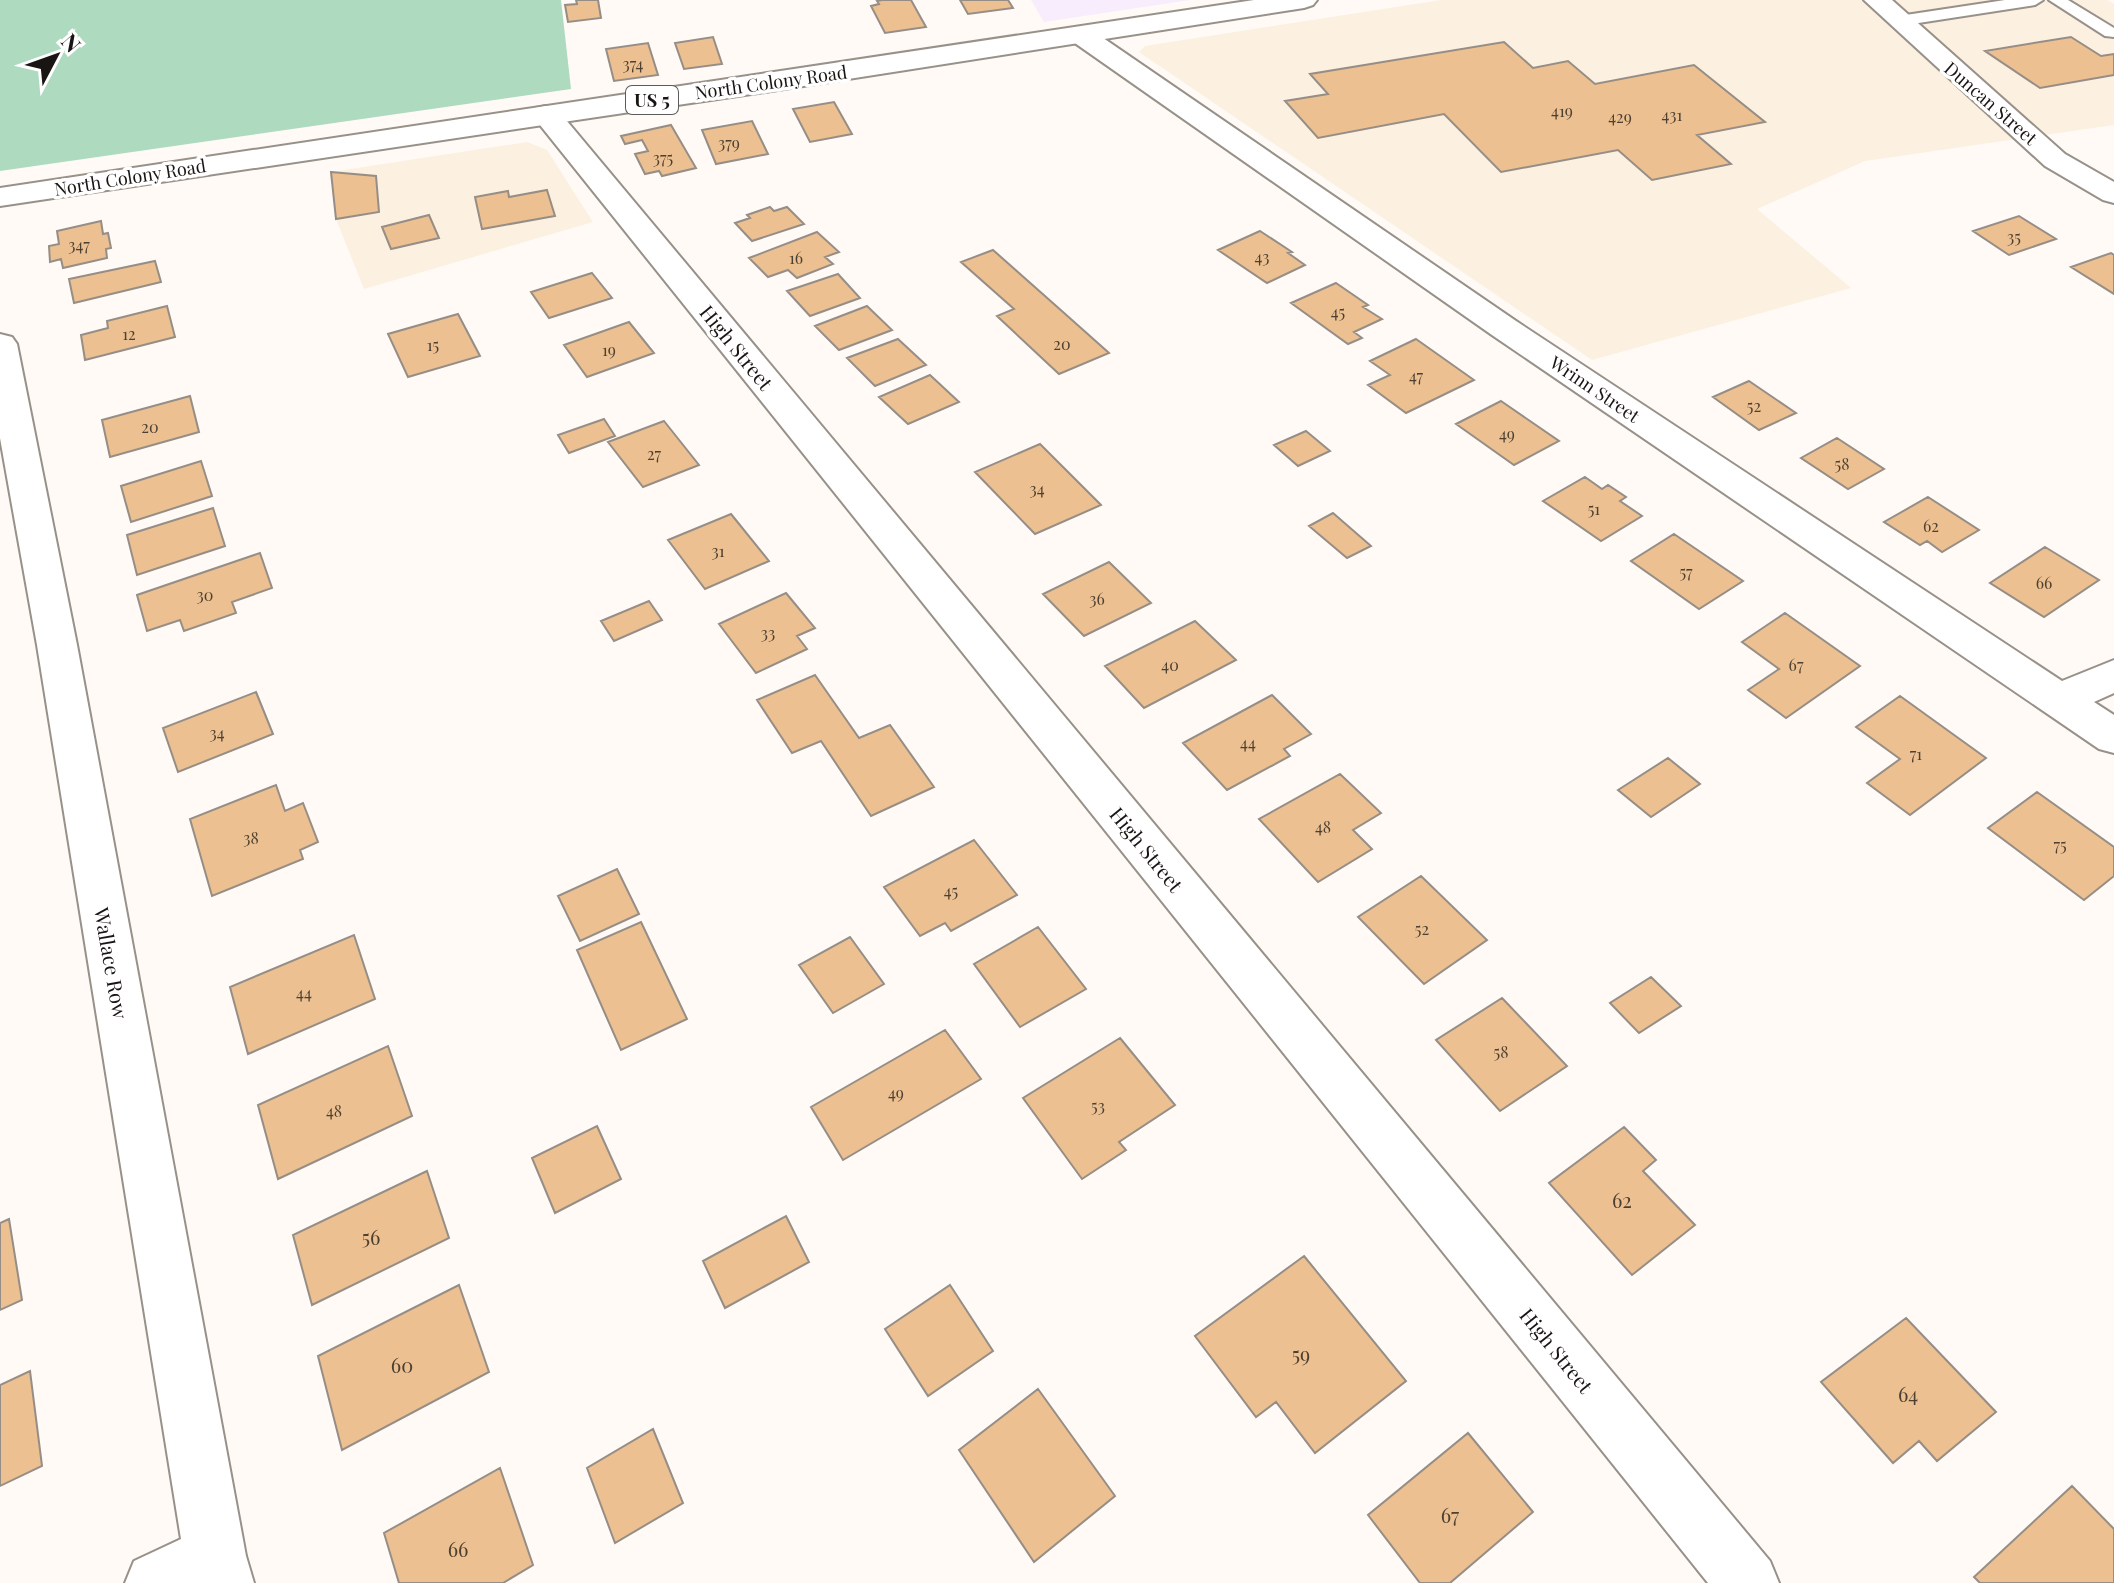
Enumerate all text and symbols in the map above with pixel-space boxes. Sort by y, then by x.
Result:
north arrow [16,16,96,96]
text: N [55,26,88,58]
house number: 374 [622,53,644,74]
street label: Duncan Street [1940,56,2043,150]
street label: North Colony Road [693,59,849,105]
road number: US 5 [626,86,678,114]
house number: 419 [1551,100,1573,121]
house number: 431 [1662,104,1682,125]
house number: 429 [1608,106,1632,127]
house number: 379 [718,132,740,153]
house number: 375 [653,147,673,168]
street label: North Colony Road [52,153,208,201]
house number: 35 [2007,226,2021,247]
house number: 347 [68,234,90,255]
house number: 43 [1255,246,1269,267]
house number: 16 [789,247,803,268]
street label: High Street [694,299,780,396]
house number: 45 [1331,301,1345,322]
house number: 12 [122,323,136,344]
house number: 20 [1053,333,1071,354]
house number: 15 [427,334,439,355]
house number: 19 [602,339,616,360]
street label: Wrinn Street [1545,350,1645,428]
house number: 47 [1409,365,1424,386]
house number: 52 [1747,395,1761,416]
house number: 20 [141,416,159,437]
house number: 49 [1499,423,1515,444]
house number: 27 [647,443,662,464]
house number: 58 [1835,453,1849,474]
house number: 34 [1029,478,1045,499]
house number: 51 [1588,498,1600,519]
house number: 62 [1923,515,1939,536]
house number: 31 [711,540,725,561]
house number: 57 [1679,561,1693,582]
house number: 66 [2036,572,2052,593]
house number: 30 [197,584,213,605]
house number: 36 [1089,588,1105,609]
house number: 33 [761,622,775,643]
house number: 40 [1161,654,1179,675]
house number: 67 [1789,654,1804,675]
house number: 34 [209,722,225,743]
house number: 44 [1240,732,1256,753]
house number: 71 [1910,743,1922,764]
street label: High Street [1104,801,1190,898]
house number: 48 [1315,816,1331,837]
house number: 38 [243,827,259,848]
house number: 75 [2053,834,2067,855]
house number: 45 [944,880,958,901]
street label: Wallace Row [89,904,135,1021]
house number: 52 [1415,918,1429,939]
house number: 44 [296,982,312,1003]
house number: 58 [1494,1041,1508,1062]
house number: 49 [888,1082,904,1103]
house number: 53 [1091,1095,1105,1116]
house number: 48 [326,1100,342,1121]
house number: 62 [1612,1186,1632,1213]
house number: 56 [362,1223,380,1250]
street label: High Street [1514,1302,1600,1399]
house number: 59 [1292,1340,1310,1367]
house number: 60 [391,1351,413,1378]
house number: 64 [1898,1380,1918,1407]
house number: 67 [1441,1501,1459,1528]
house number: 66 [448,1535,468,1562]

